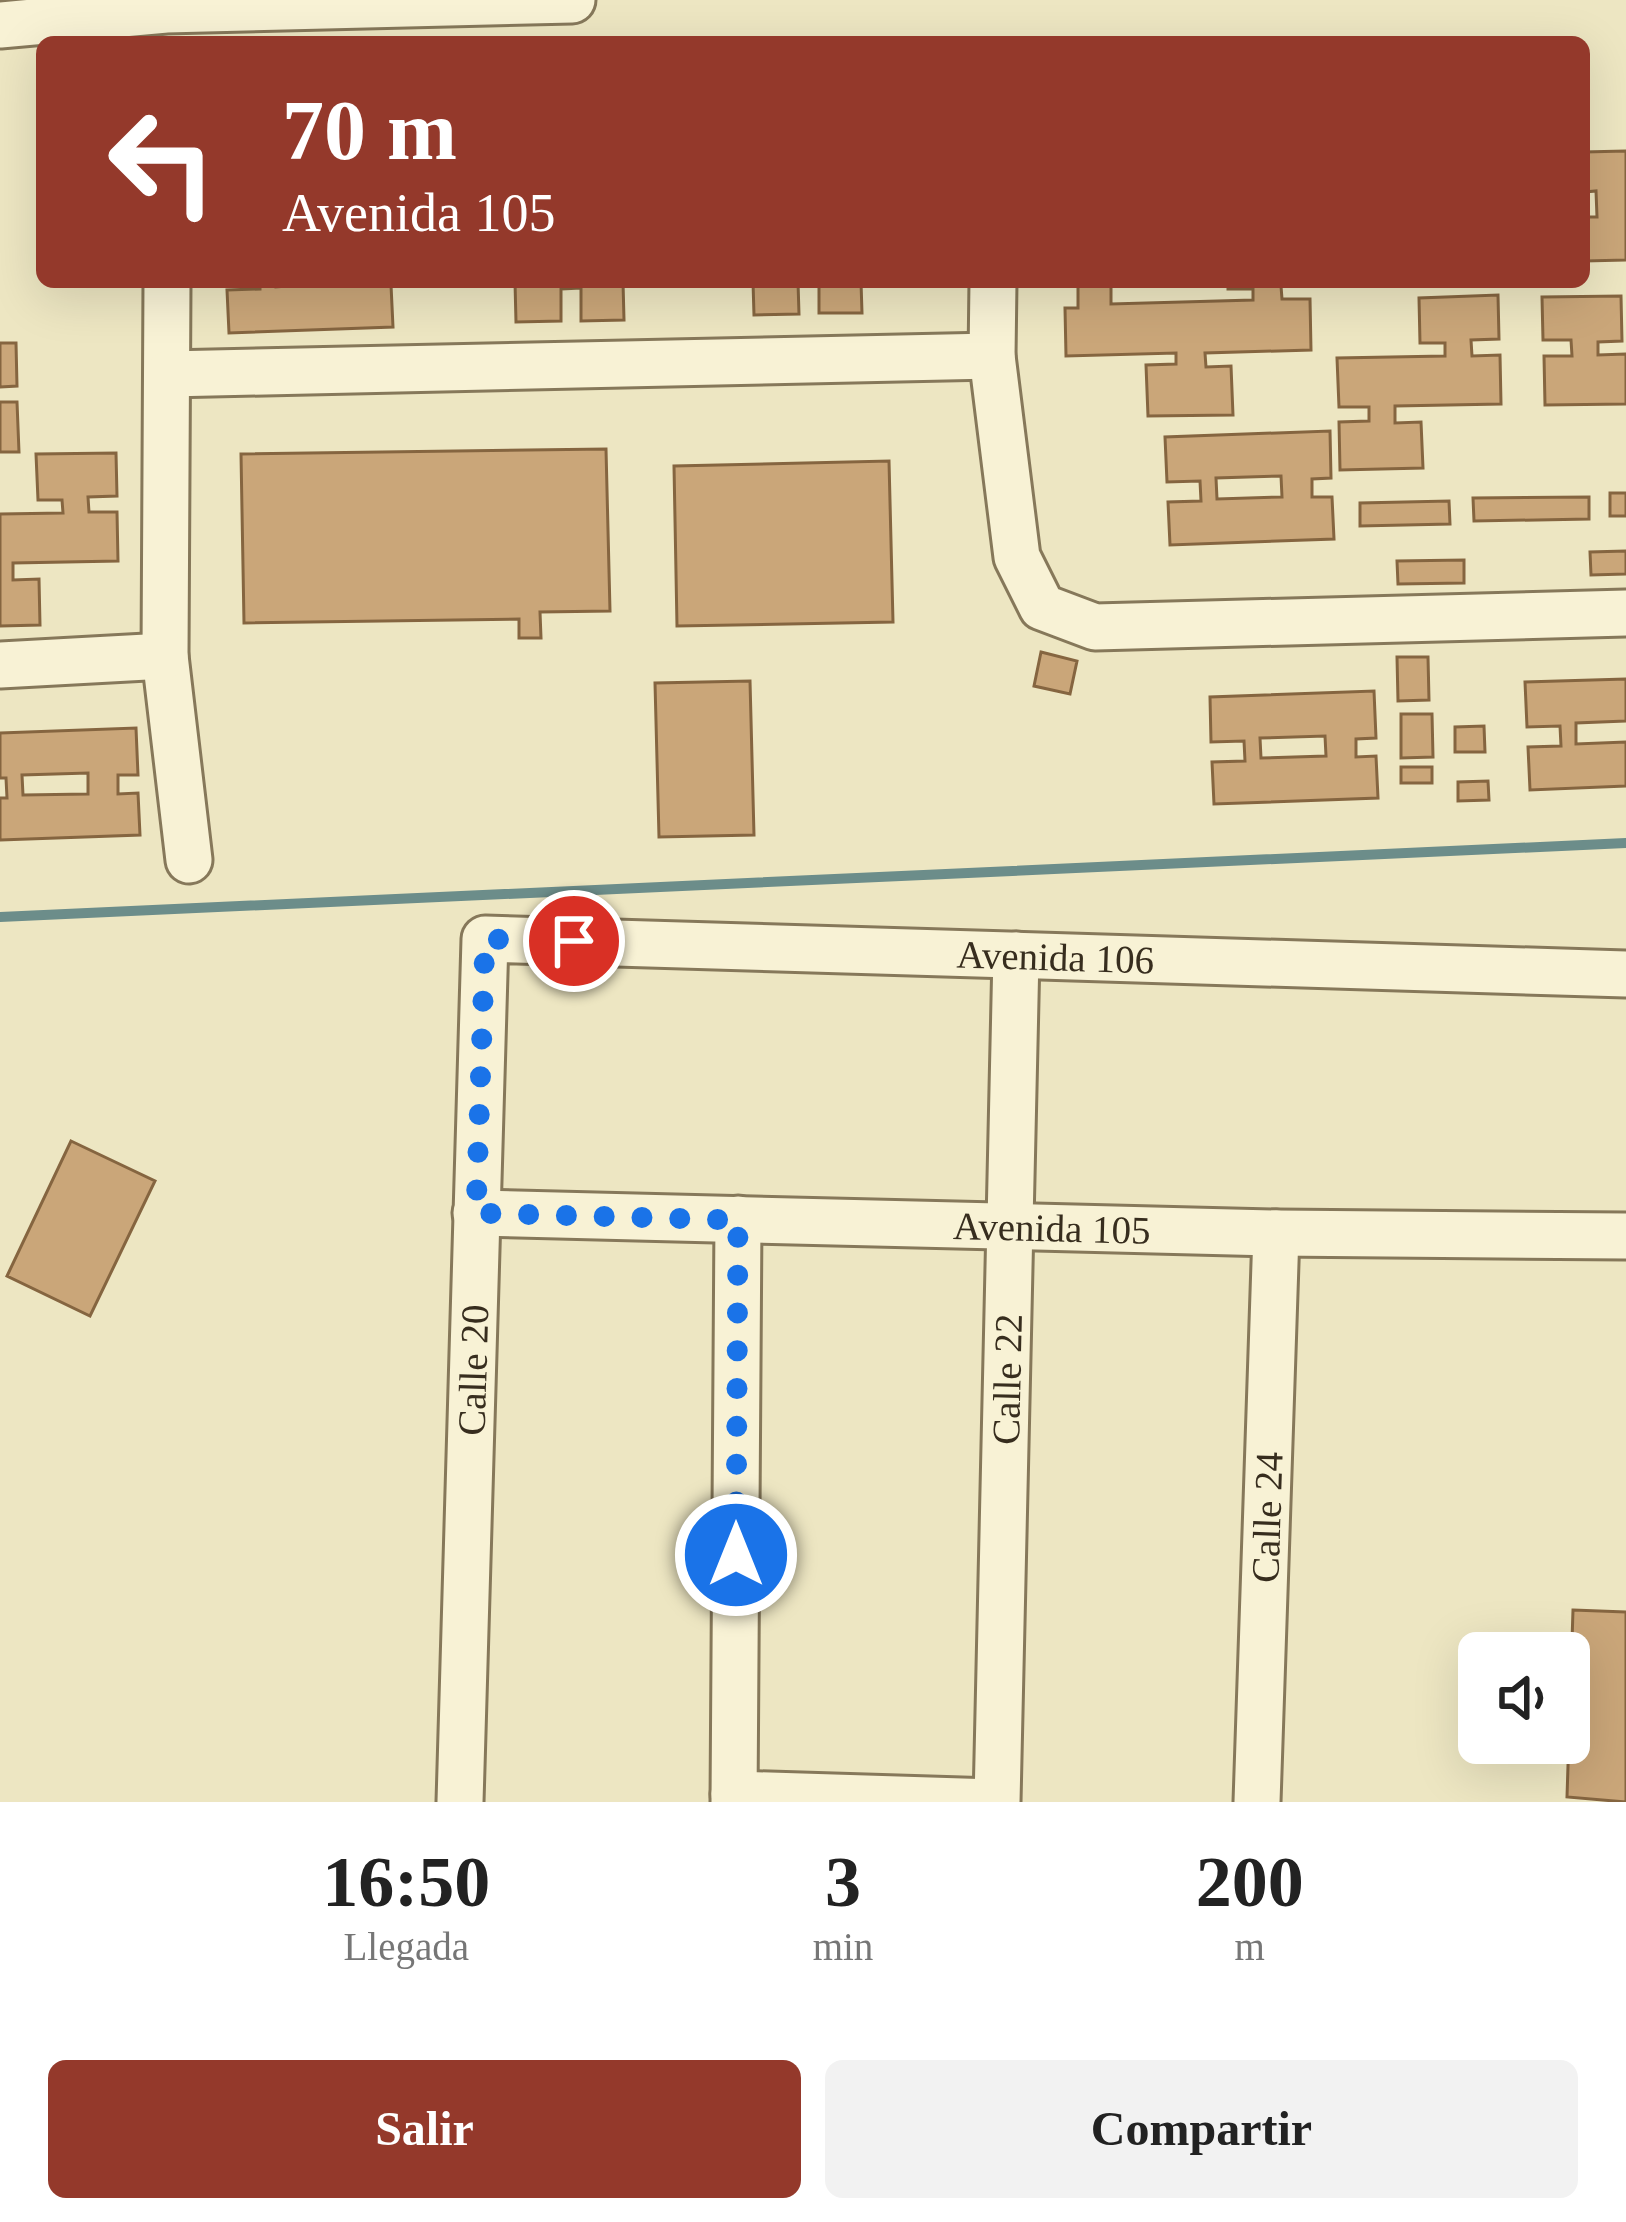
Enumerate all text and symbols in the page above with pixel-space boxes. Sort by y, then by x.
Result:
icon: left [84,84,240,240]
text: 70 m [282,84,457,177]
text: Avenida 105 [282,183,555,243]
pin [523,890,625,992]
icon: arrive [541,908,607,974]
street label: Avenida 106 [956,932,1155,981]
street label: Avenida 105 [953,1203,1151,1251]
street label: Calle 20 [449,1304,496,1436]
street label: Calle 22 [984,1313,1029,1445]
street label: Calle 24 [1243,1451,1290,1583]
position arrow [673,1492,799,1618]
map controls [1458,1632,1590,1764]
button: sound [1458,1632,1590,1764]
text: 16:50 [322,1842,490,1922]
text: 3 [825,1842,861,1922]
text: 200 [1196,1842,1304,1922]
text: Llegada [344,1925,469,1968]
text: min [813,1925,873,1968]
text: m [1234,1925,1265,1968]
button: Salir [48,2060,801,2198]
button: Compartir [825,2060,1578,2198]

